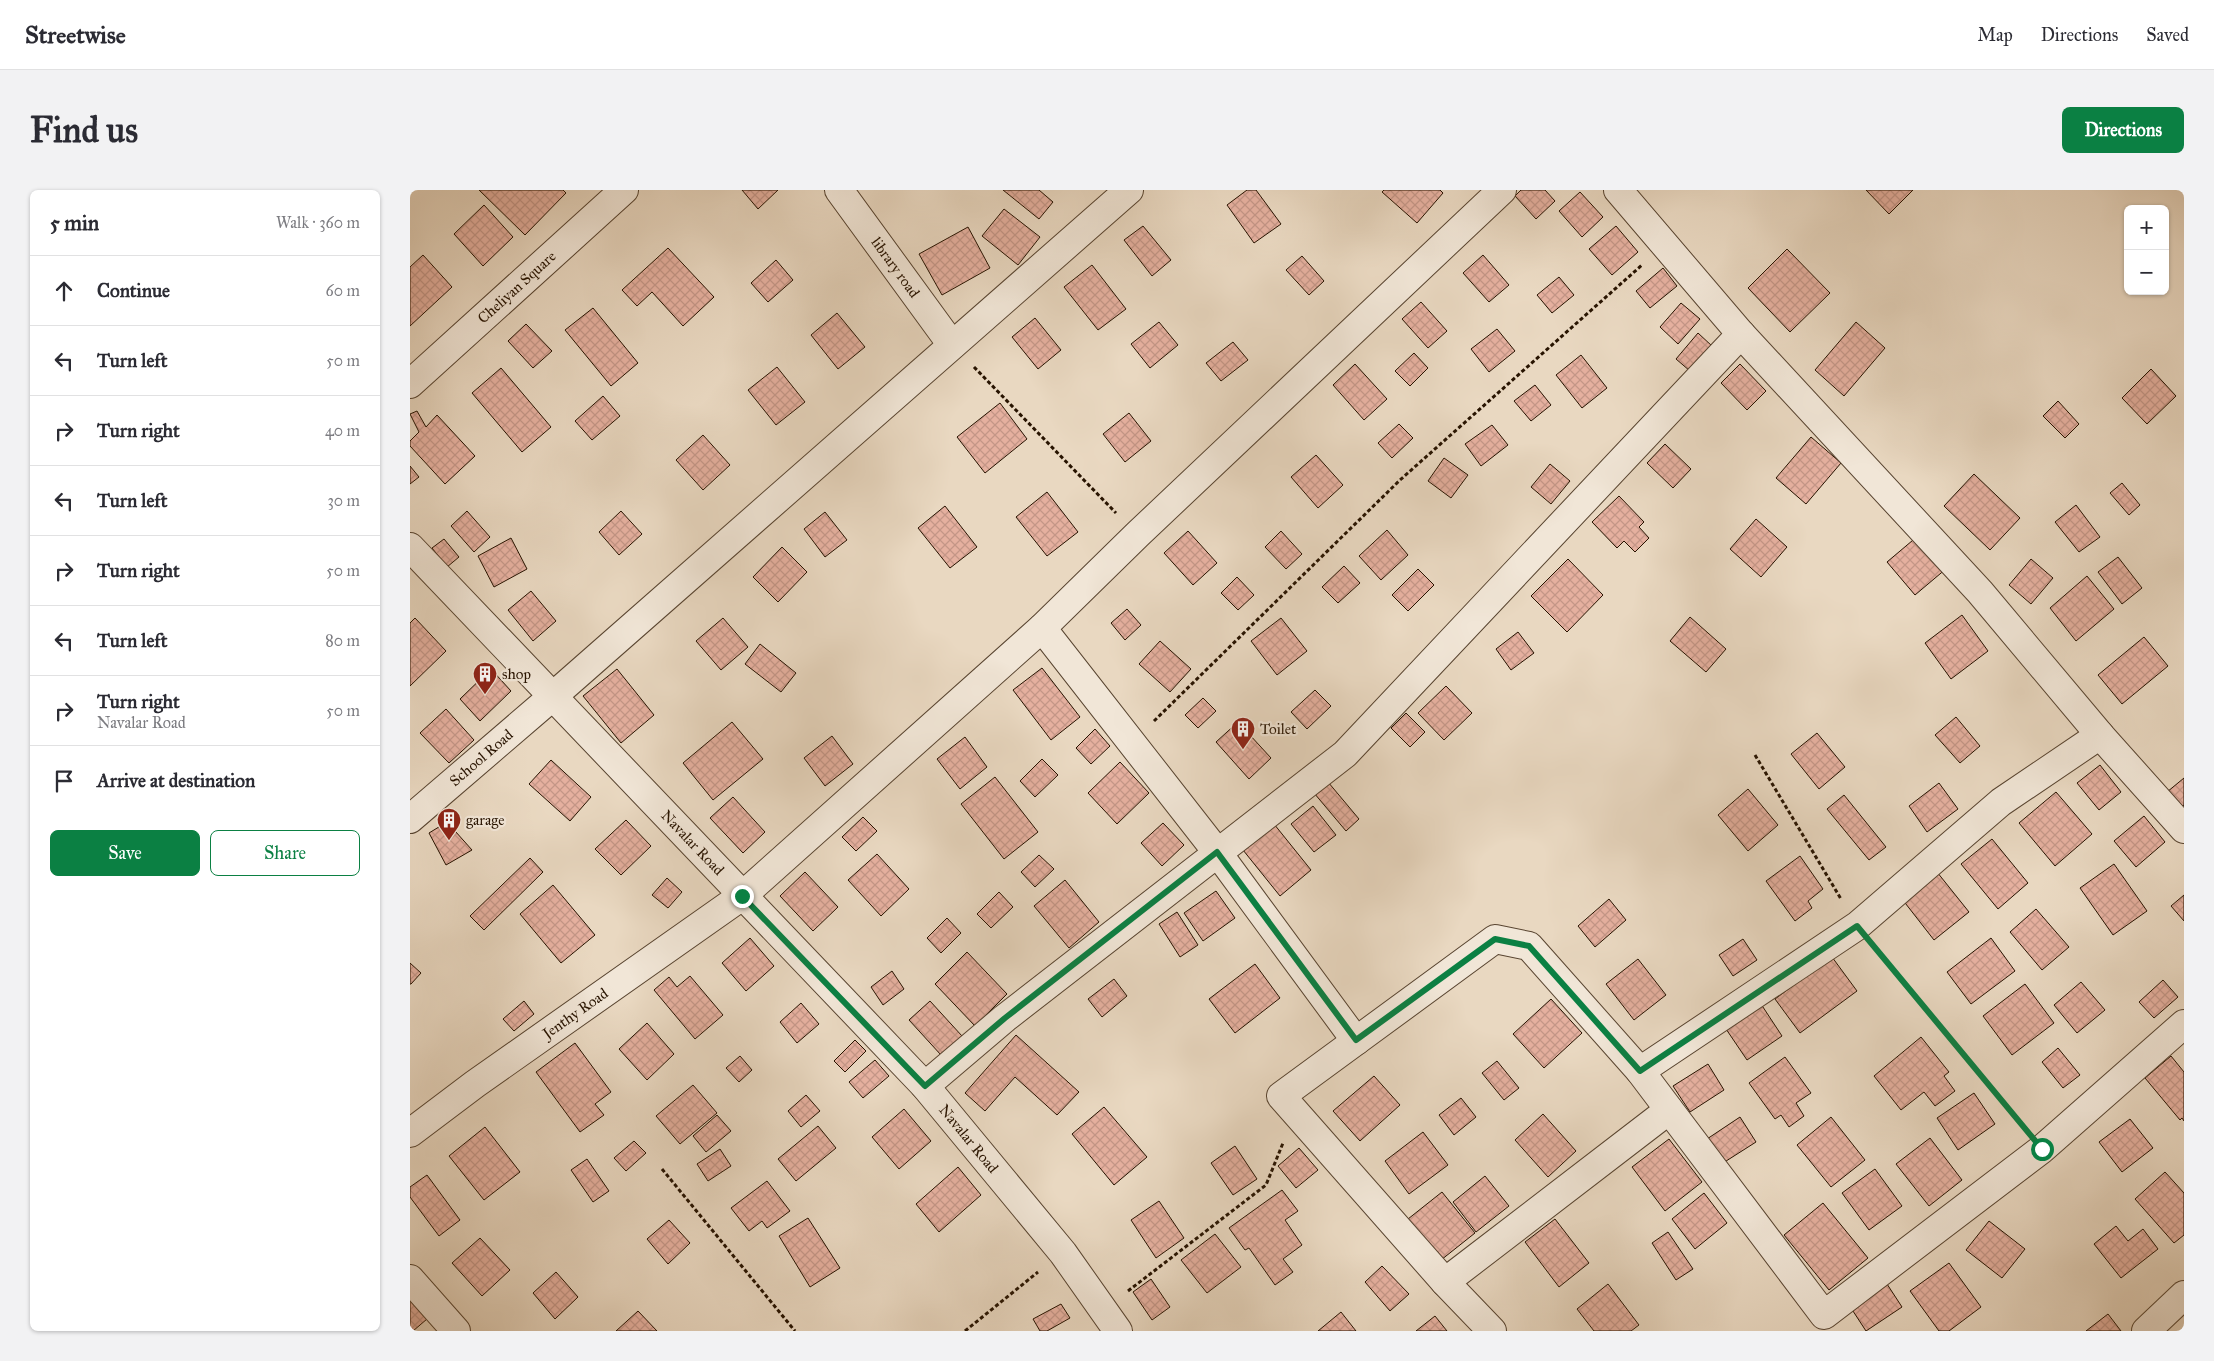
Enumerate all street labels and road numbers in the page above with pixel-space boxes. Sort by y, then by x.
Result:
street label: library road [868,234,924,302]
street label: Cheliyan Square [474,247,560,327]
street label: School Road [446,725,517,790]
street label: Navalar Road [657,806,728,879]
street label: Jenthy Road [537,984,612,1045]
street label: Navalar Road [935,1101,1002,1177]

